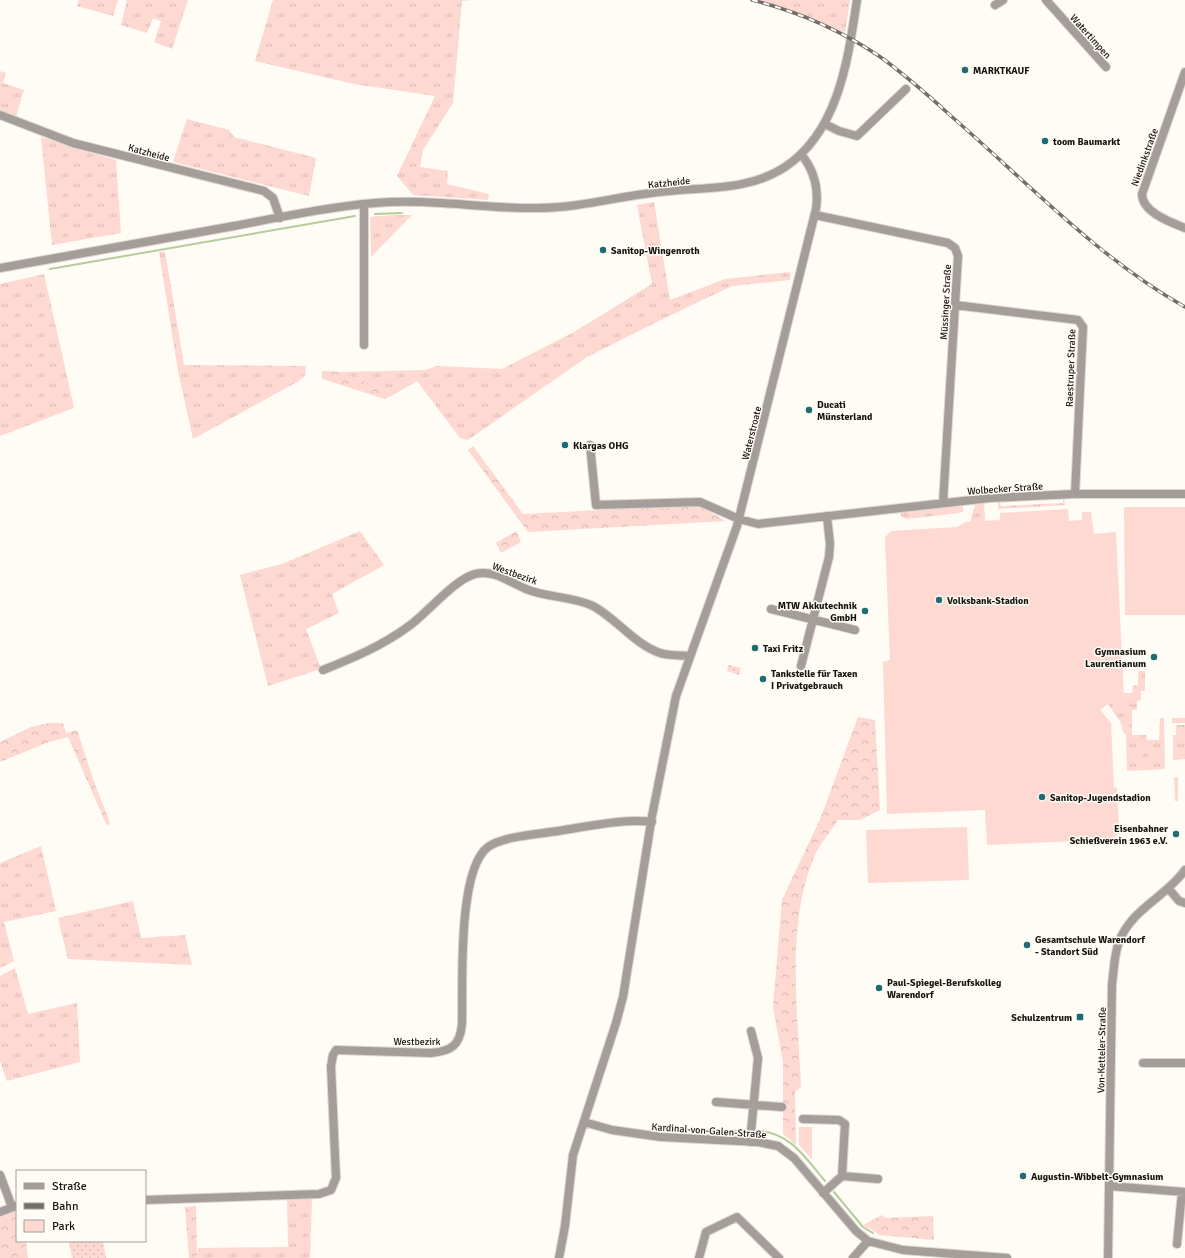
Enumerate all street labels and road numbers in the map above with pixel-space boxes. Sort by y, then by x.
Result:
street label: Watertimpen [1067,12,1113,61]
street label: Niedinkstraße [1129,127,1161,188]
street label: Katzheide [127,142,171,164]
street label: Katzheide [647,175,691,191]
street label: Müssinger Straße [938,264,954,340]
street label: Raestruper Straße [1064,329,1078,407]
street label: Waterstroate [739,405,764,461]
street label: Wolbecker Straße [967,480,1043,498]
street label: Westbezirk [490,560,539,588]
street label: Von-Ketteler-Straße [1095,1007,1109,1093]
street label: Westbezirk [393,1036,441,1048]
street label: Kardinal-von-Galen-Straße [651,1121,767,1141]

